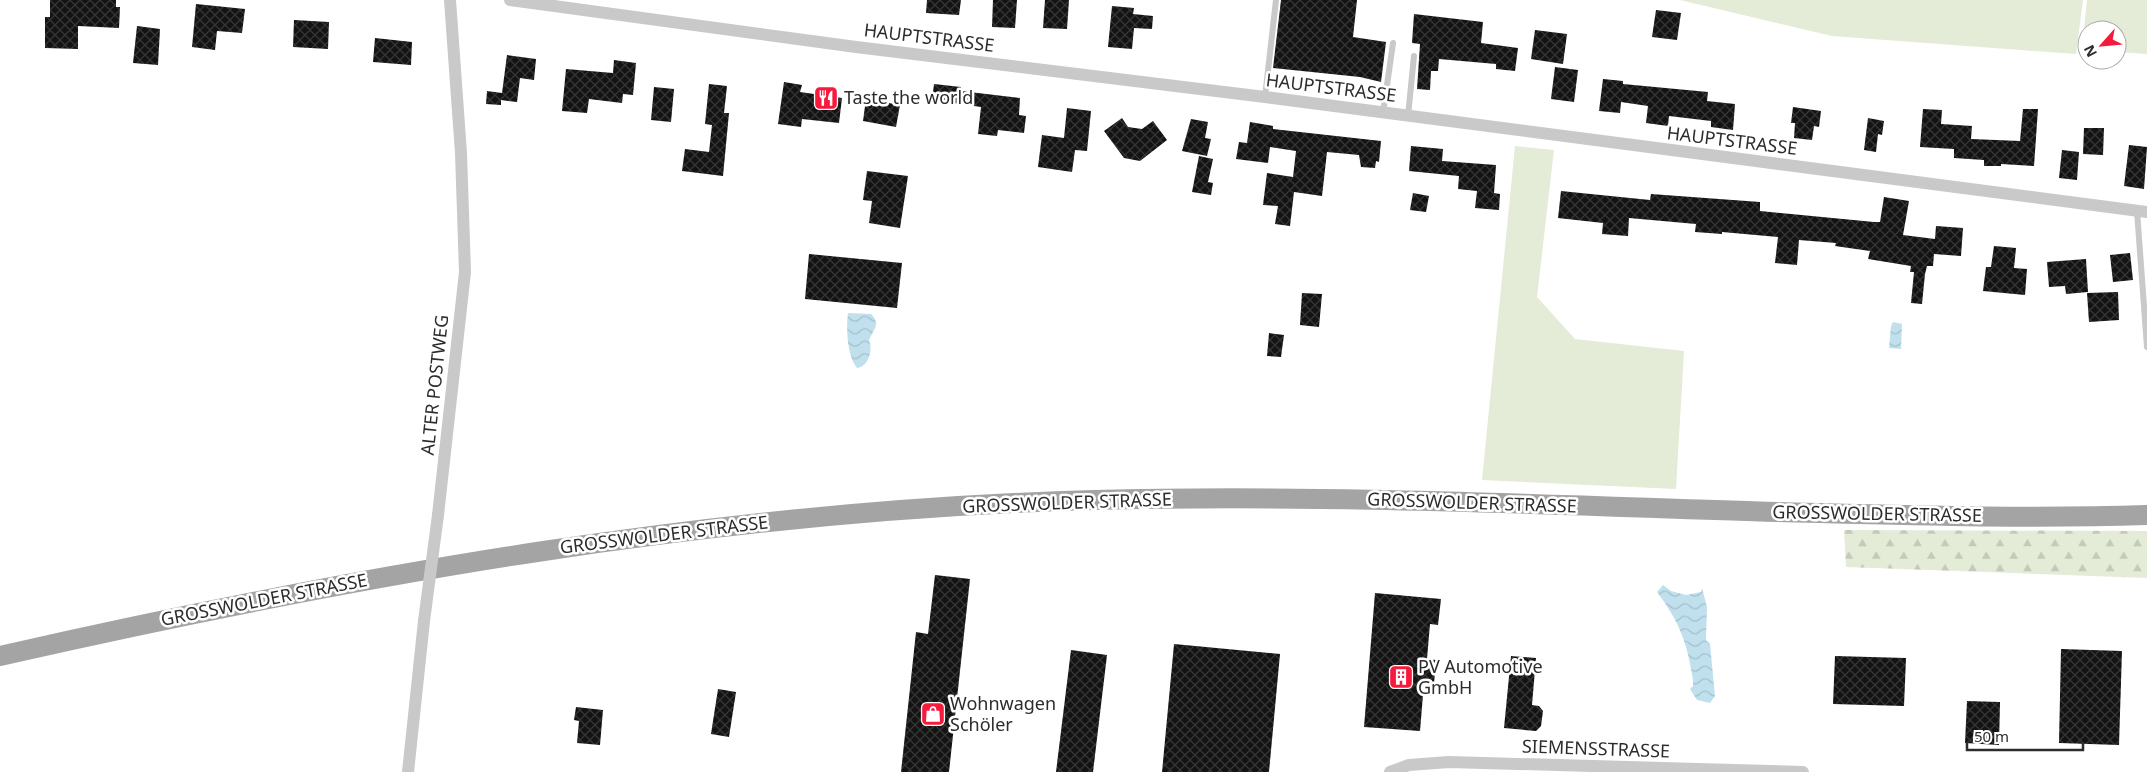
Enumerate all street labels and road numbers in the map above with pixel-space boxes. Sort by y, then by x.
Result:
street label: HAUPTSTRASSE [863,17,996,57]
street label: HAUPTSTRASSE [1265,67,1398,107]
street label: HAUPTSTRASSE [1666,120,1799,160]
street label: ALTER POSTWEG [415,313,453,456]
street label: GROSSWOLDER STRASSE [962,486,1172,518]
street label: GROSSWOLDER STRASSE [1367,486,1577,518]
street label: GROSSWOLDER STRASSE [1772,499,1982,527]
street label: GROSSWOLDER STRASSE [558,509,769,559]
street label: GROSSWOLDER STRASSE [159,567,369,631]
street label: SIEMENSSTRASSE [1522,733,1671,763]

